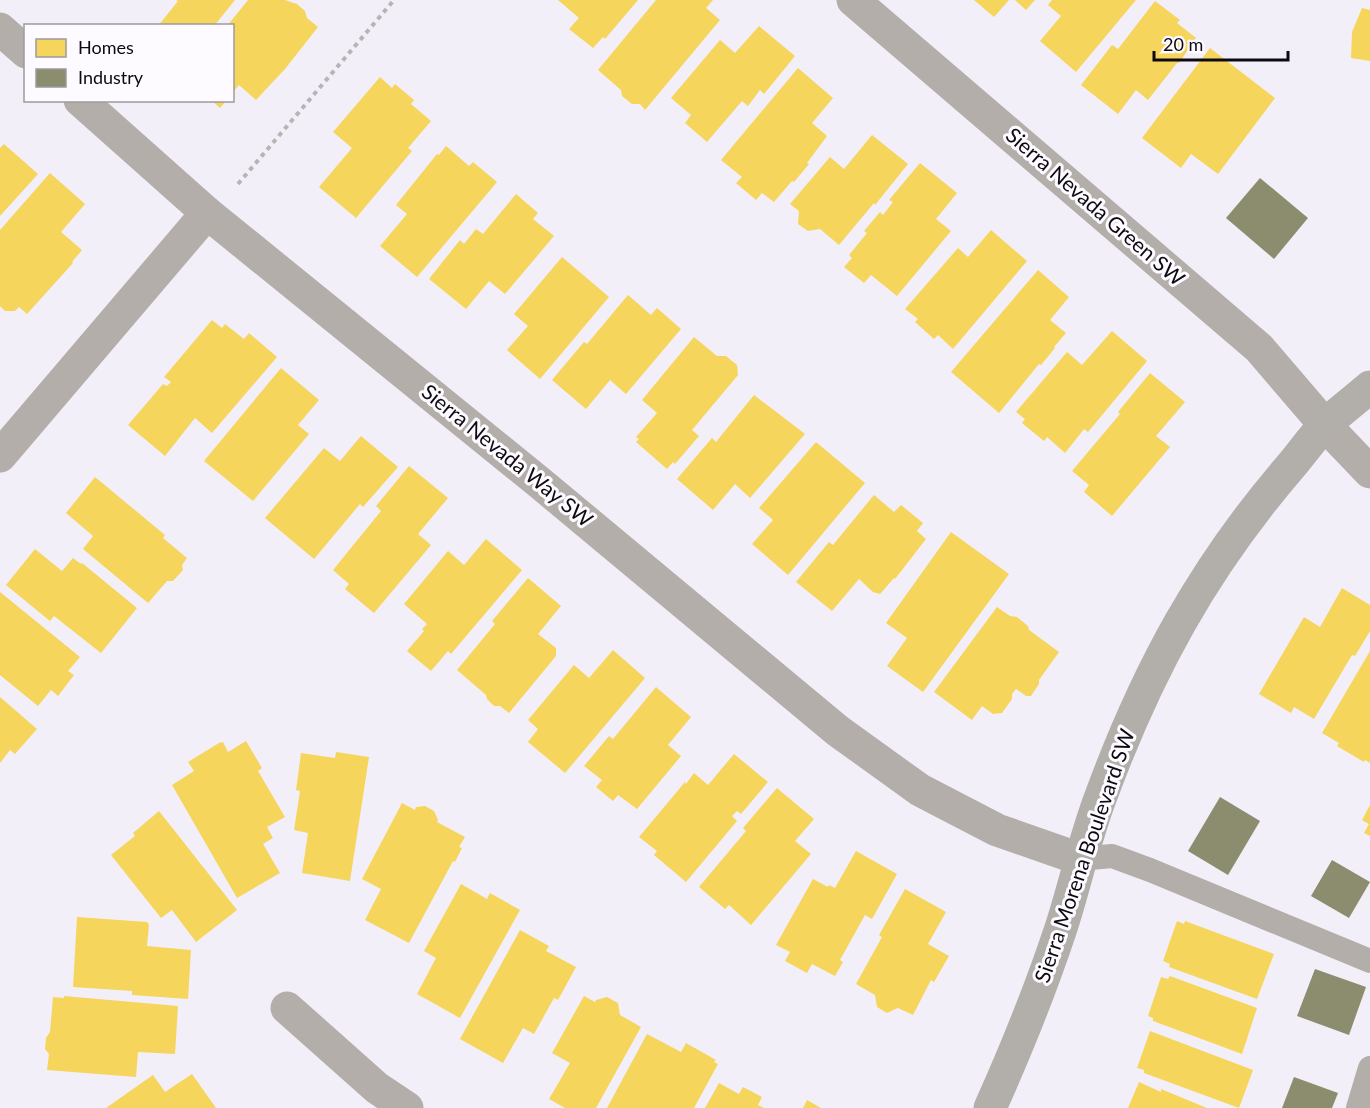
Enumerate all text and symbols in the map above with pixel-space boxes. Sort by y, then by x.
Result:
legend [24,24,234,102]
scale bar [1154,24,1288,62]
text: 20 m [1163,33,1203,55]
text: Homes [78,36,134,58]
text: Industry [78,66,144,88]
street label: Sierra Nevada Green SW [1002,122,1191,290]
street label: Sierra Nevada Way SW [417,378,599,532]
street label: Sierra Morena Boulevard SW [1028,725,1139,986]

